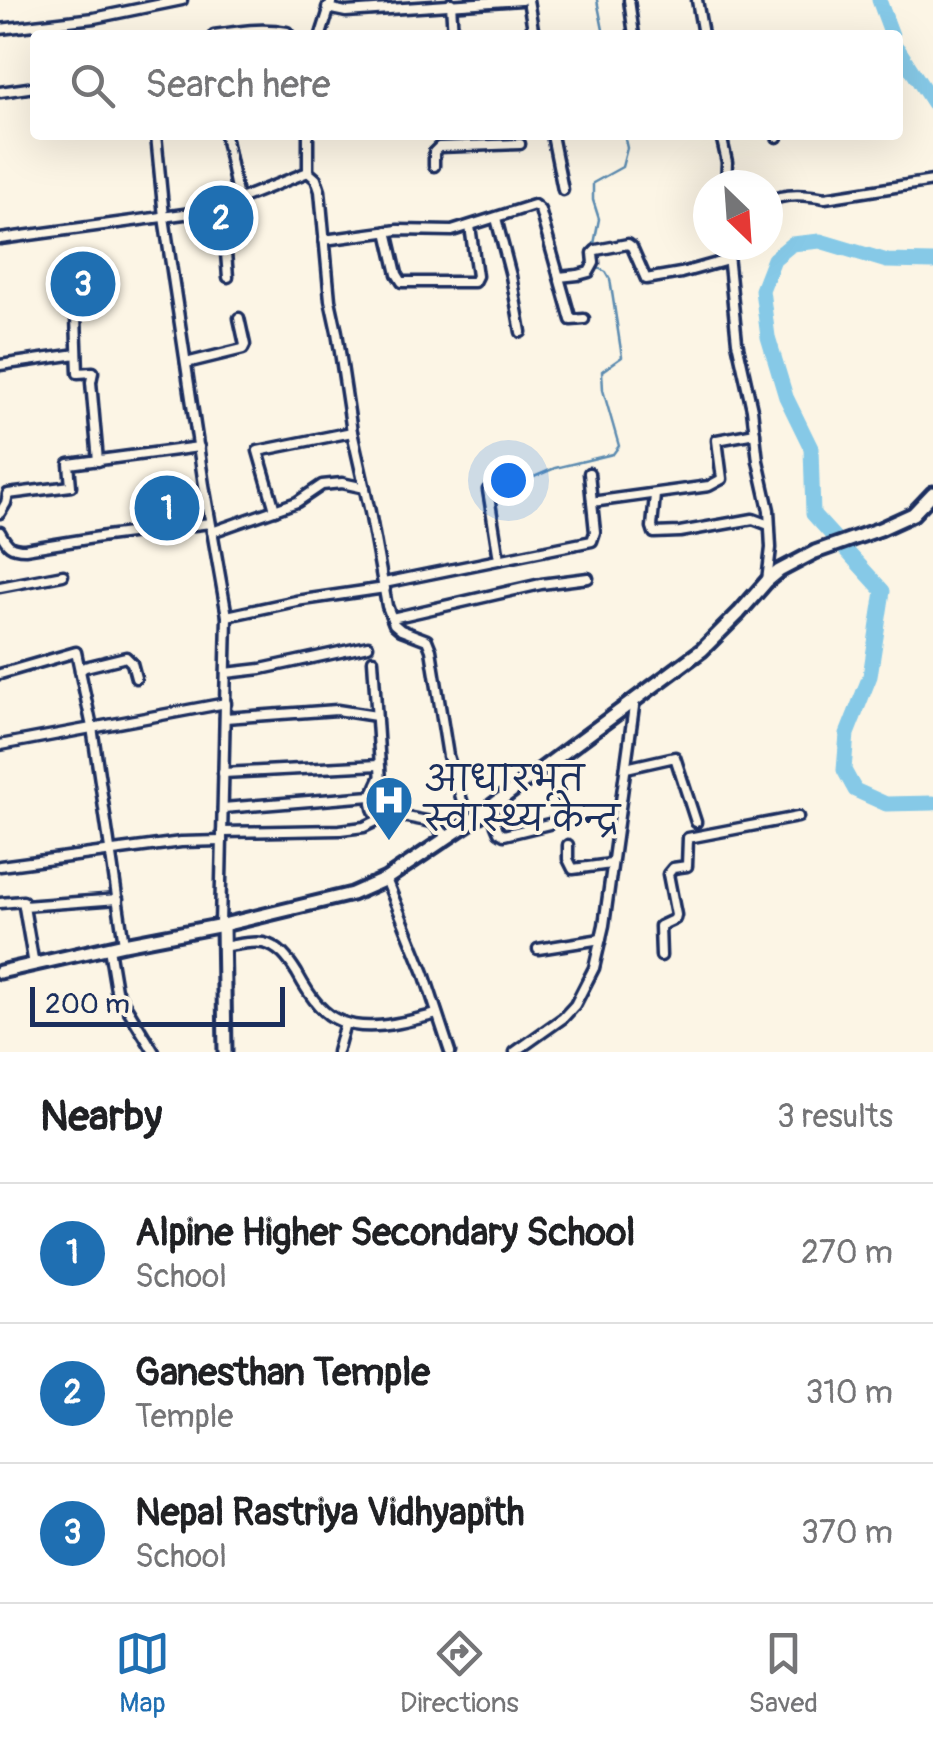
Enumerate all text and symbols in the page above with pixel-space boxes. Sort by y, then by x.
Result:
search box [30,30,903,140]
icon: search [65,58,120,113]
text: Search here [145,61,331,109]
north arrow [693,170,783,260]
pin: 2 [188,180,254,256]
pin: 3 [51,246,116,322]
your location [483,455,534,506]
pin: 1 [134,470,200,546]
place label: आधारभूत स्वास्थ्य केन्द्र [422,758,622,842]
hospital icon: आधारभूत स्वास्थ्य केन्द्र [363,774,415,842]
scale bar [30,982,285,1026]
text: 200 m [45,987,130,1022]
text: Nearby [40,1091,162,1143]
text: 3 results [777,1097,893,1137]
text: Alpine Higher Secondary School [135,1209,635,1257]
text: 1 [66,1233,79,1273]
text: 270 m [801,1233,893,1273]
text: School [135,1257,227,1297]
text: Ganesthan Temple [135,1349,430,1397]
text: 2 [64,1373,81,1413]
text: 310 m [805,1373,893,1413]
text: Temple [135,1397,233,1437]
text: Nepal Rastriya Vidhyapith [135,1489,524,1537]
text: 3 [64,1513,81,1553]
text: 370 m [801,1513,893,1553]
text: School [135,1537,227,1577]
tab: Map [115,1626,170,1721]
tab: Directions [400,1626,519,1721]
tab: Saved [749,1626,818,1721]

